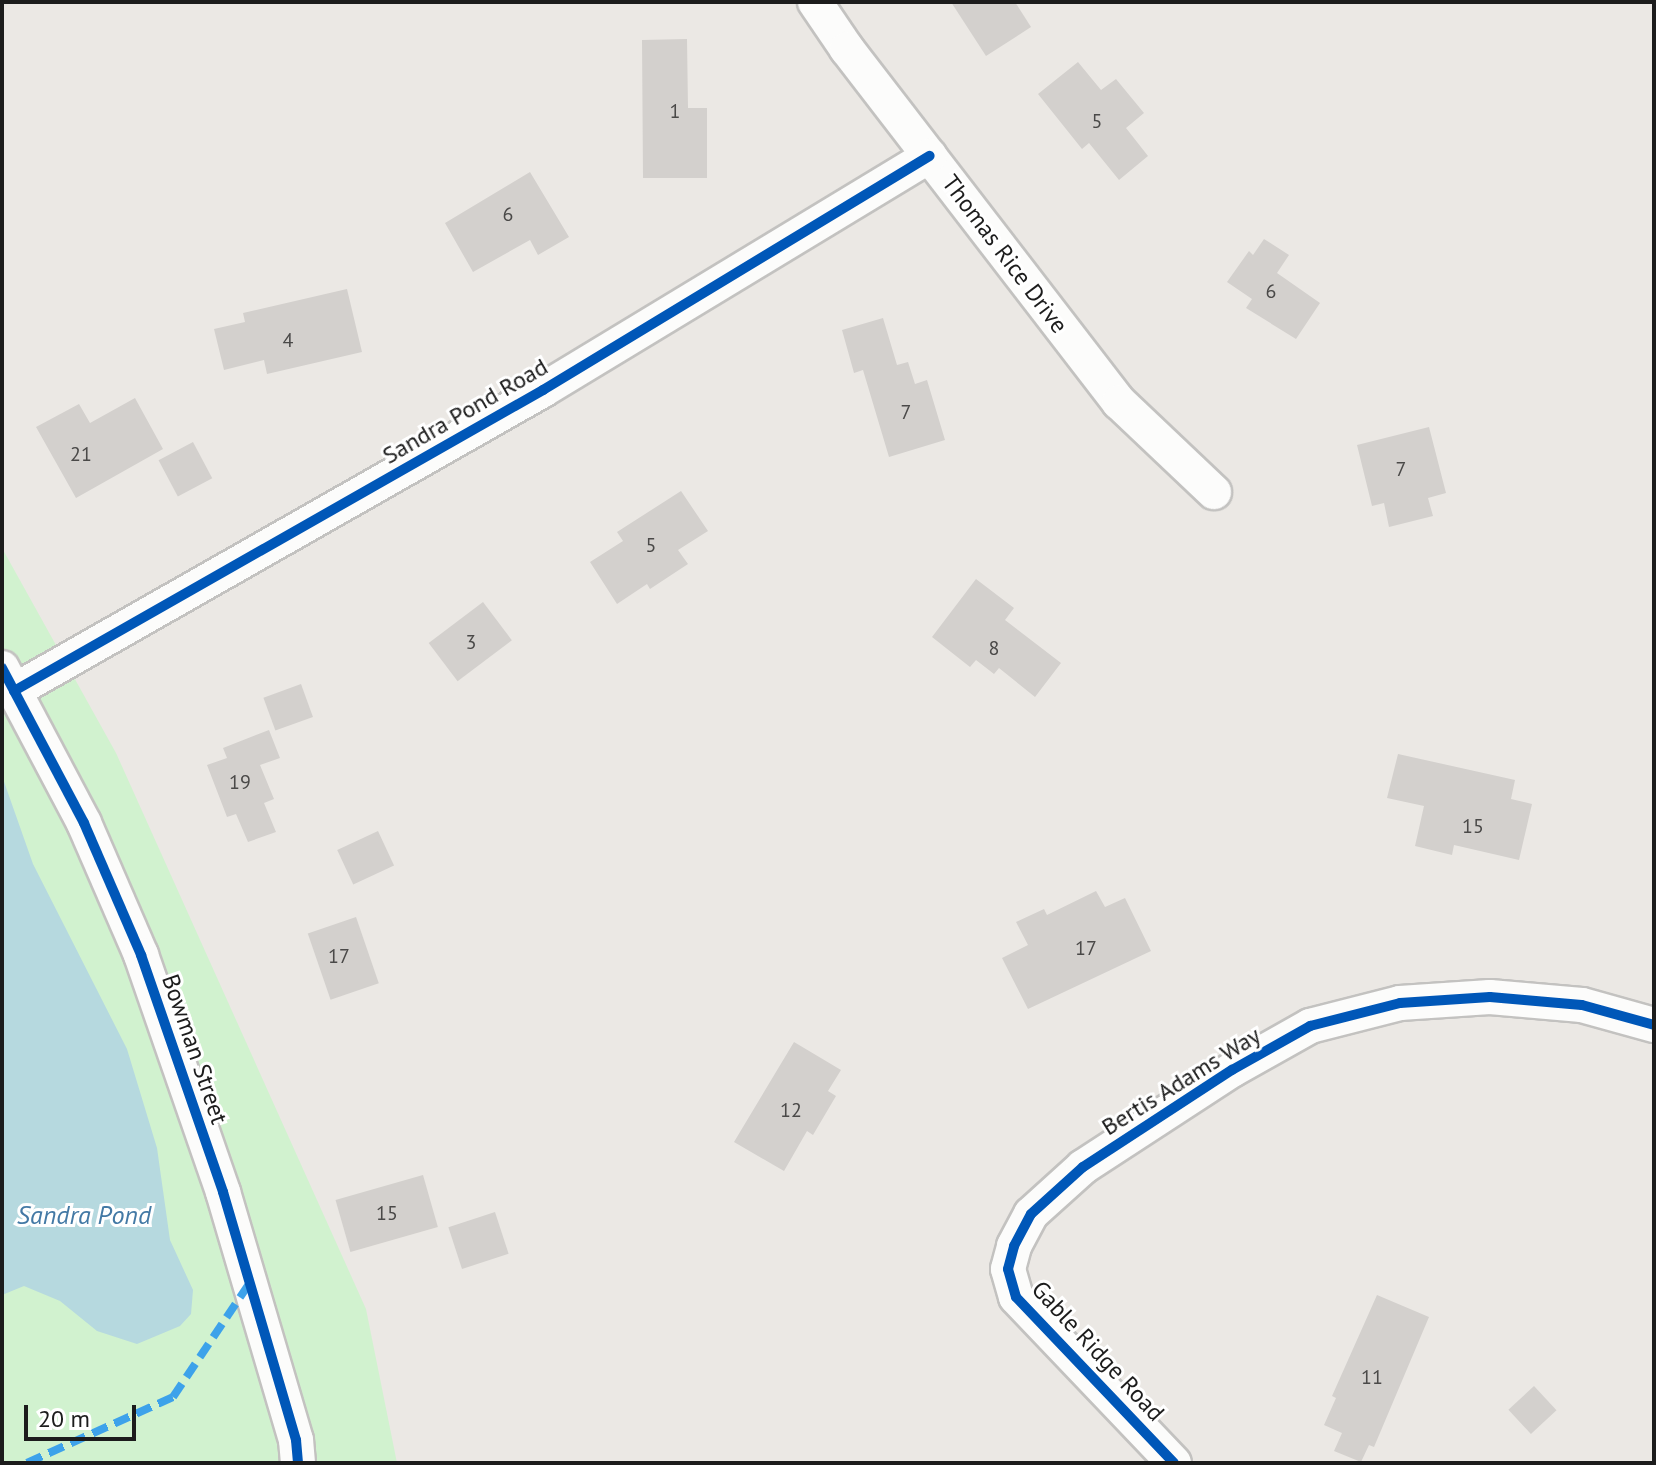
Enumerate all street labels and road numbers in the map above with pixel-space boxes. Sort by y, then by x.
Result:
street label: Thomas Rice Drive [936,169,1074,339]
street label: Sandra Pond Road [377,352,553,470]
street label: Bowman Street [156,970,234,1128]
street label: Bertis Adams Way [1096,1020,1266,1142]
street label: Gable Ridge Road [1026,1275,1170,1427]

